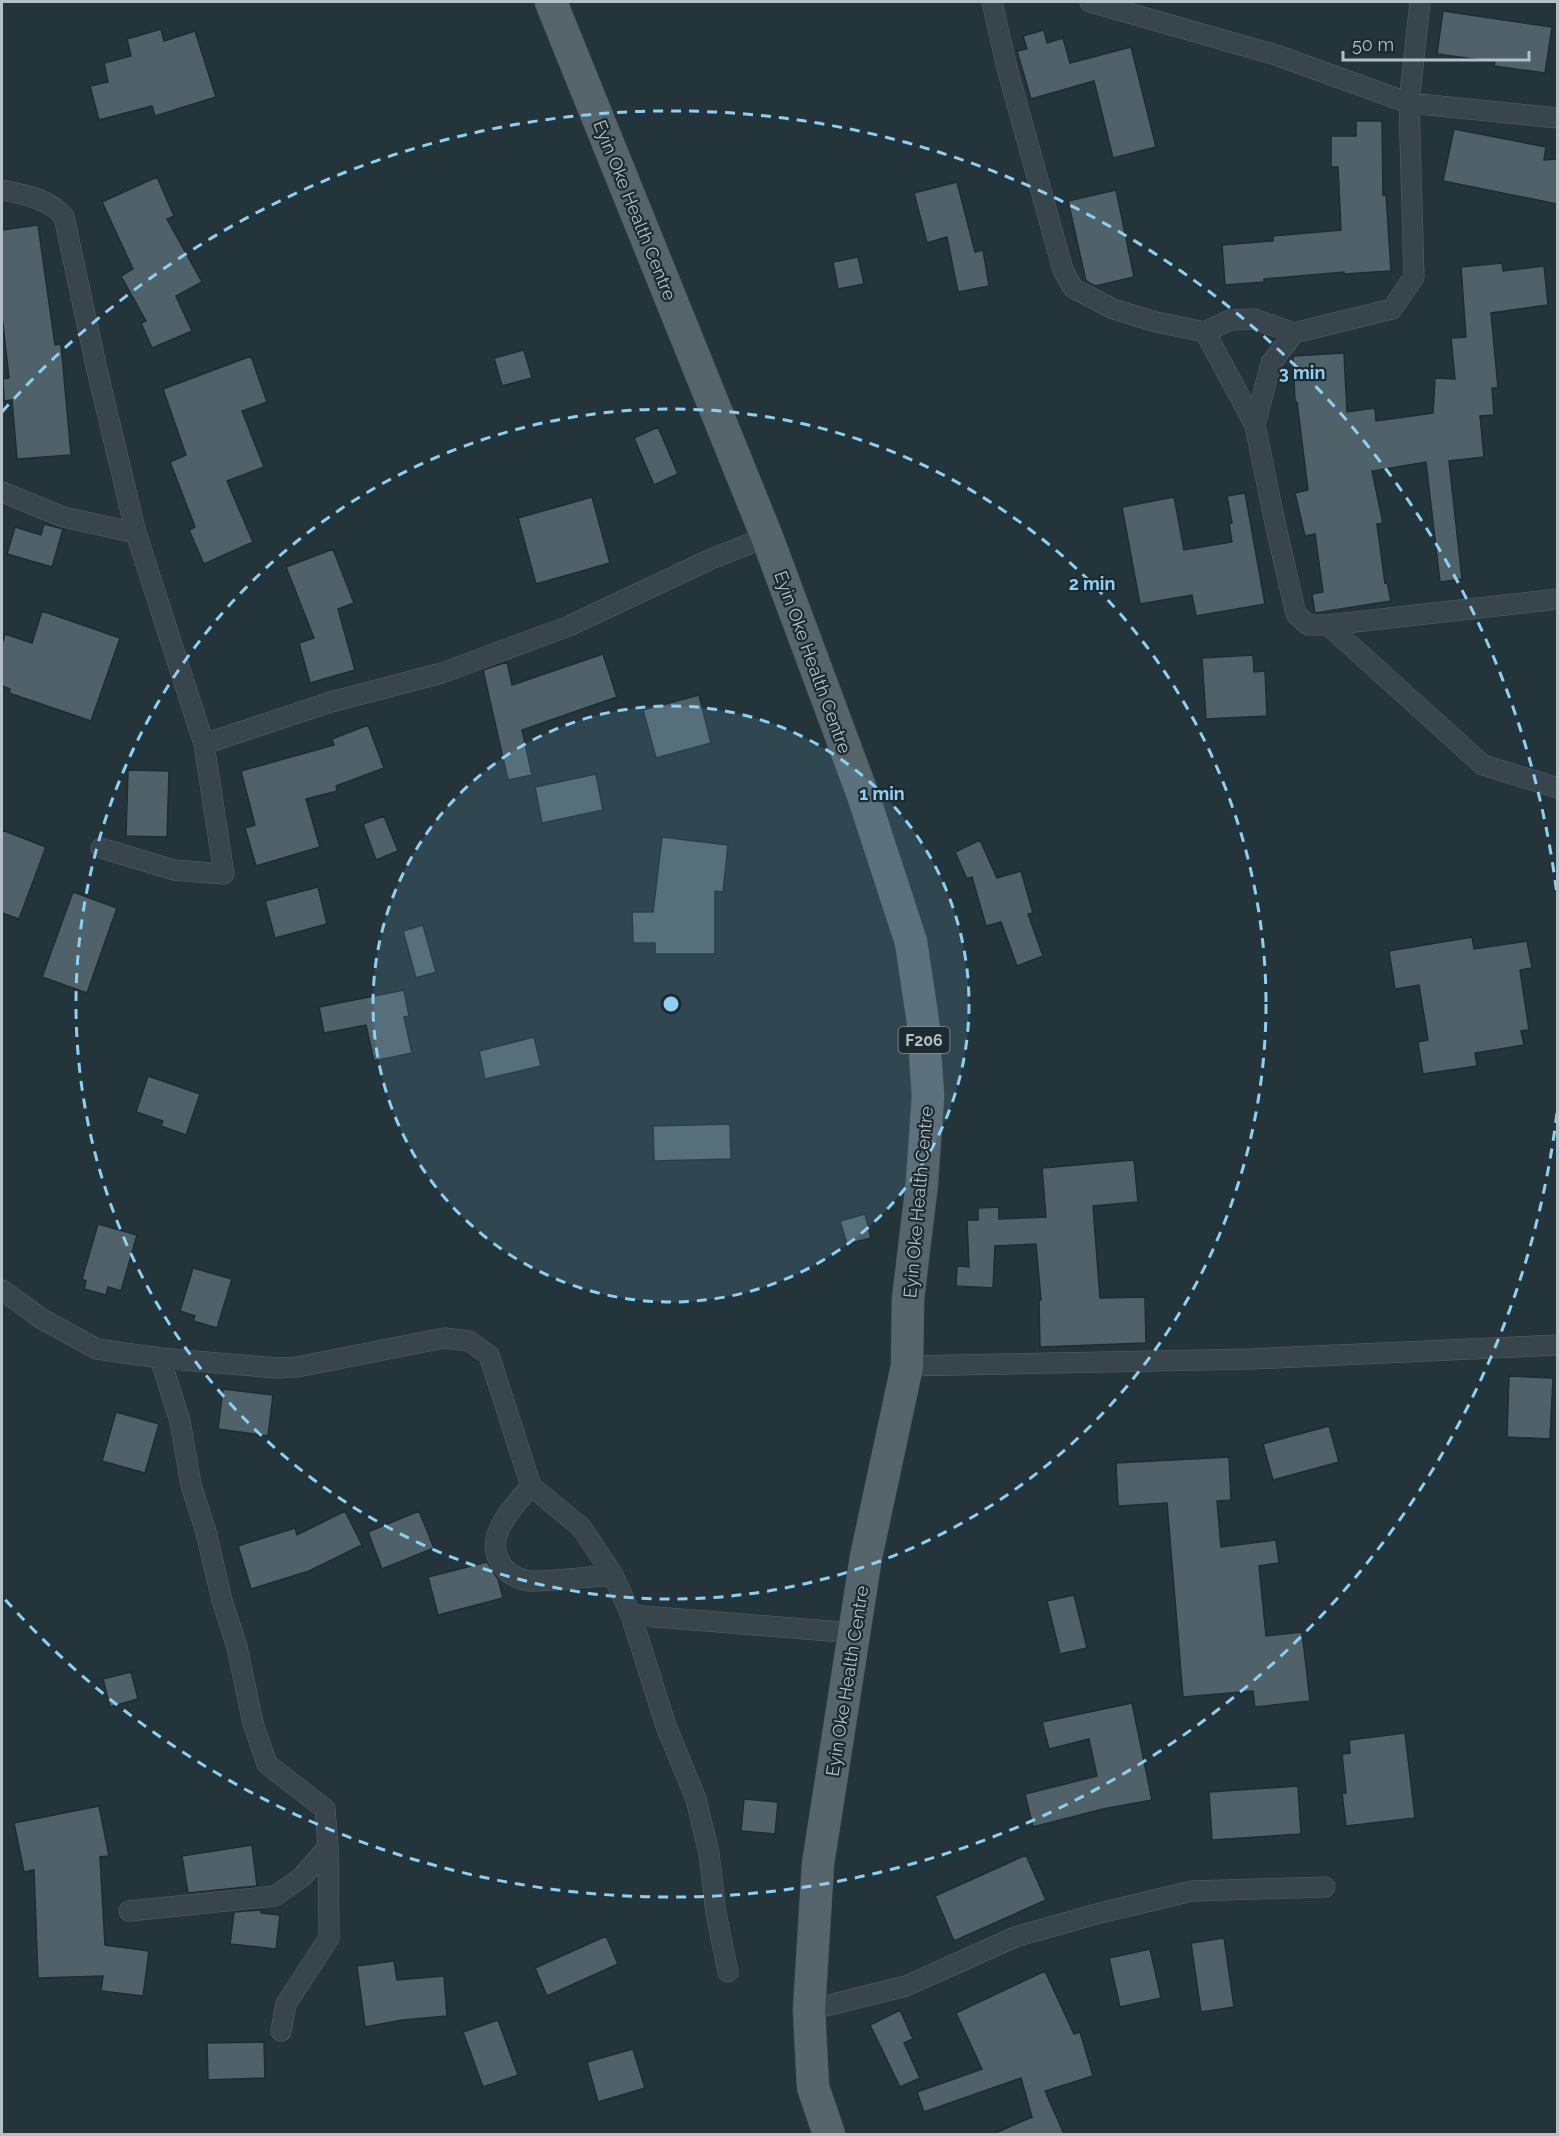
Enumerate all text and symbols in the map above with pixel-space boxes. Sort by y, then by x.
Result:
scale bar [1343,24,1529,62]
text: 50 m [1352,34,1394,55]
street label: Eyin Oke Health Centre [589,117,681,304]
text: 3 min [1279,362,1325,383]
street label: Eyin Oke Health Centre [770,568,856,756]
text: 2 min [1069,573,1115,594]
text: 1 min [859,783,905,804]
centre of rings [661,994,681,1014]
road number: F206 [898,1027,950,1053]
street label: Eyin Oke Health Centre [899,1105,937,1299]
street label: Eyin Oke Health Centre [822,1584,872,1778]

